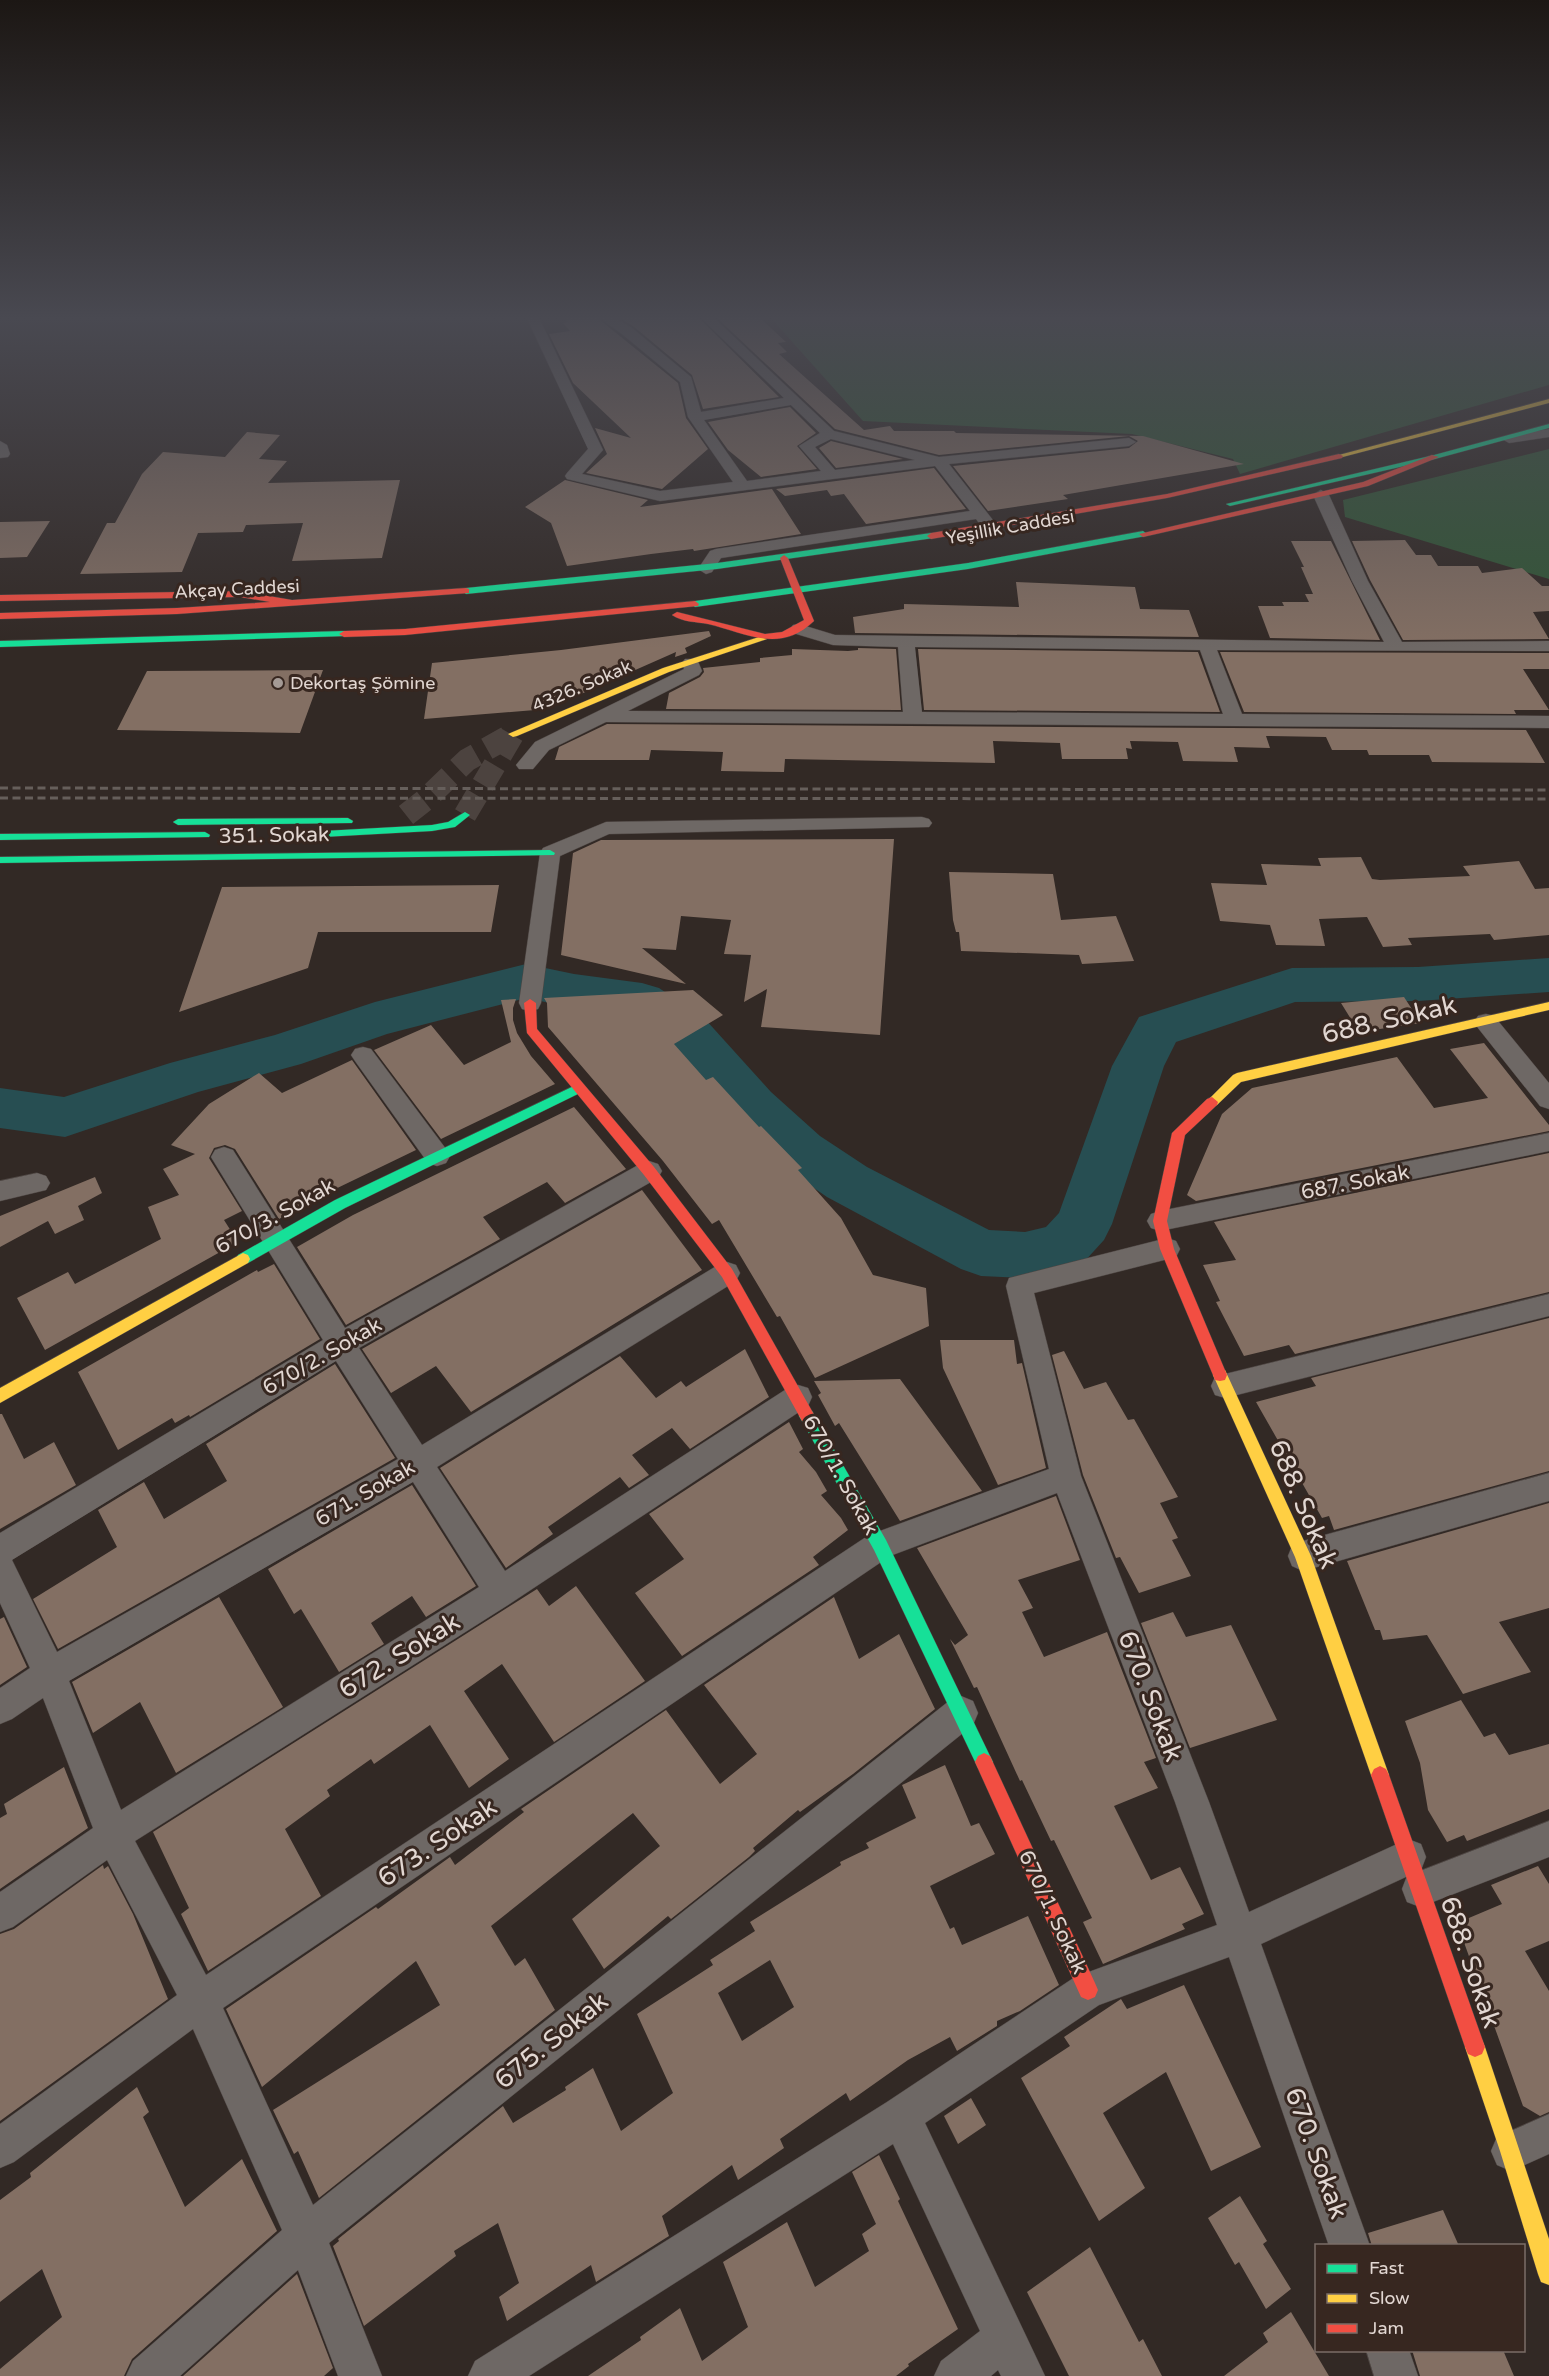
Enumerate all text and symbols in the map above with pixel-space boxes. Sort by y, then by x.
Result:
street label: Yeşillik Caddesi [944,505,1076,549]
street label: Akçay Caddesi [174,575,300,603]
street label: 4326. Sokak [529,655,635,717]
place label: Dekortaş Şömine [290,672,435,694]
marker: Dekortaş Şömine [271,676,285,690]
street label: 351. Sokak [218,822,330,849]
street label: 688. Sokak [1319,989,1459,1050]
street label: 687. Sokak [1299,1160,1411,1205]
street label: 670/3. Sokak [211,1173,340,1260]
street label: 670/2. Sokak [258,1312,386,1401]
street label: 670/1. Sokak [797,1411,884,1540]
street label: 688. Sokak [1263,1435,1345,1573]
street label: 671. Sokak [311,1455,419,1532]
street label: 672. Sokak [333,1606,466,1705]
street label: 670. Sokak [1112,1627,1190,1766]
street label: 673. Sokak [372,1791,503,1894]
street label: 670/1. Sokak [1013,1847,1092,1978]
street label: 688. Sokak [1434,1892,1507,2032]
street label: 675. Sokak [488,1985,614,2095]
street label: 670. Sokak [1279,2083,1355,2223]
legend [1315,2244,1525,2352]
text: Fast [1369,2257,1404,2279]
text: Slow [1369,2287,1410,2309]
text: Jam [1369,2317,1404,2339]

